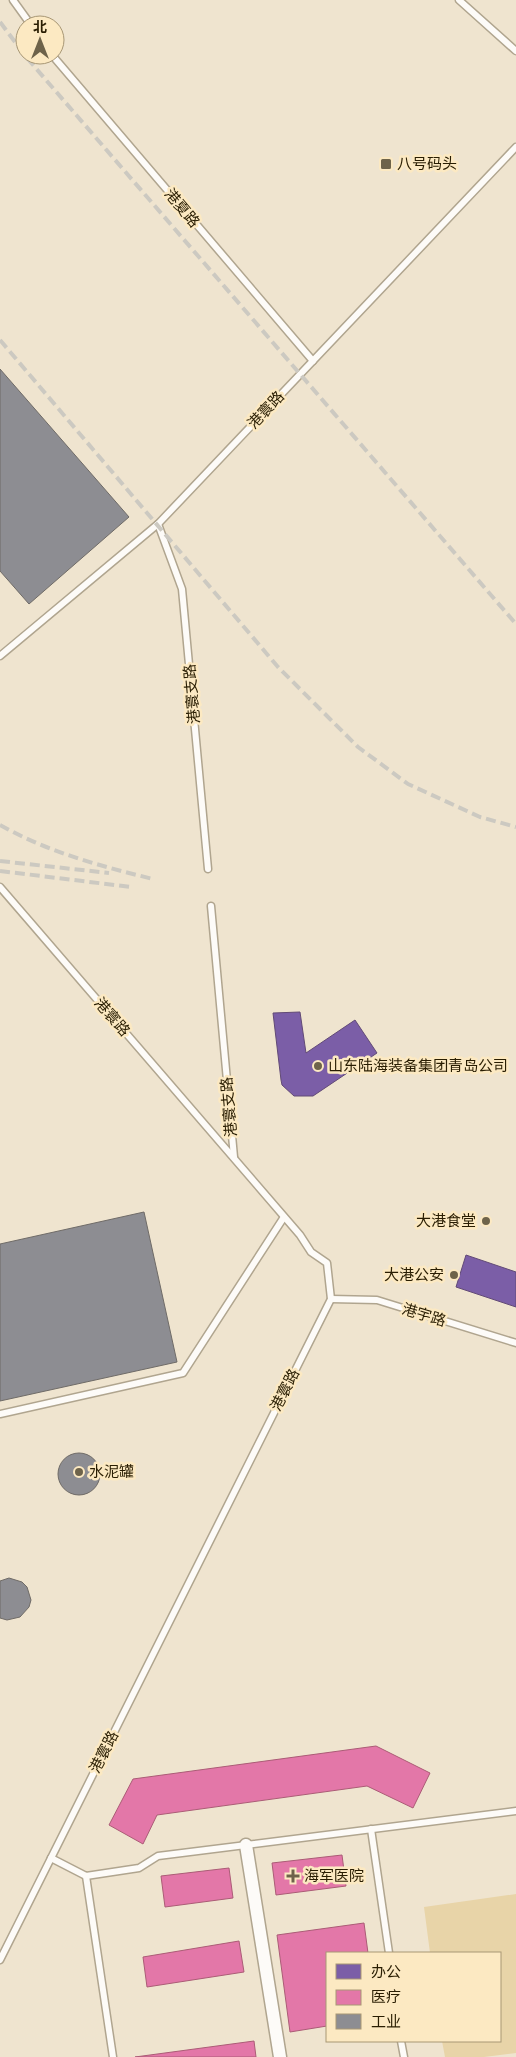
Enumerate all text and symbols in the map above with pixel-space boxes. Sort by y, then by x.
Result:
north arrow [15,15,65,65]
text: 北 [33,19,47,36]
place label: 八号码头 [397,155,457,173]
marker: 八号码头 [379,157,393,171]
street label: 港夏路 [161,185,203,231]
street label: 港寰路 [244,387,288,433]
street label: 港寰支路 [180,663,204,725]
street label: 港寰路 [90,994,134,1040]
place label: 山东陆海装备集团青岛公司 [328,1057,508,1075]
marker: 山东陆海装备集团青岛公司 [312,1060,324,1072]
street label: 港寰支路 [217,1076,241,1138]
place label: 大港食堂 [416,1212,476,1230]
marker: 大港食堂 [480,1215,492,1227]
place label: 大港公安 [384,1266,444,1284]
marker: 大港公安 [448,1269,460,1281]
street label: 港宇路 [400,1300,448,1330]
street label: 港寰路 [267,1366,303,1414]
place label: 水泥罐 [89,1463,134,1481]
marker: 水泥罐 [73,1466,85,1478]
street label: 港寰路 [86,1728,122,1776]
place label: 海军医院 [304,1867,364,1885]
marker: 海军医院 [286,1869,300,1883]
legend [326,1952,501,2042]
text: 办公 [371,1963,401,1981]
text: 医疗 [371,1988,401,2006]
text: 工业 [371,2013,401,2031]

